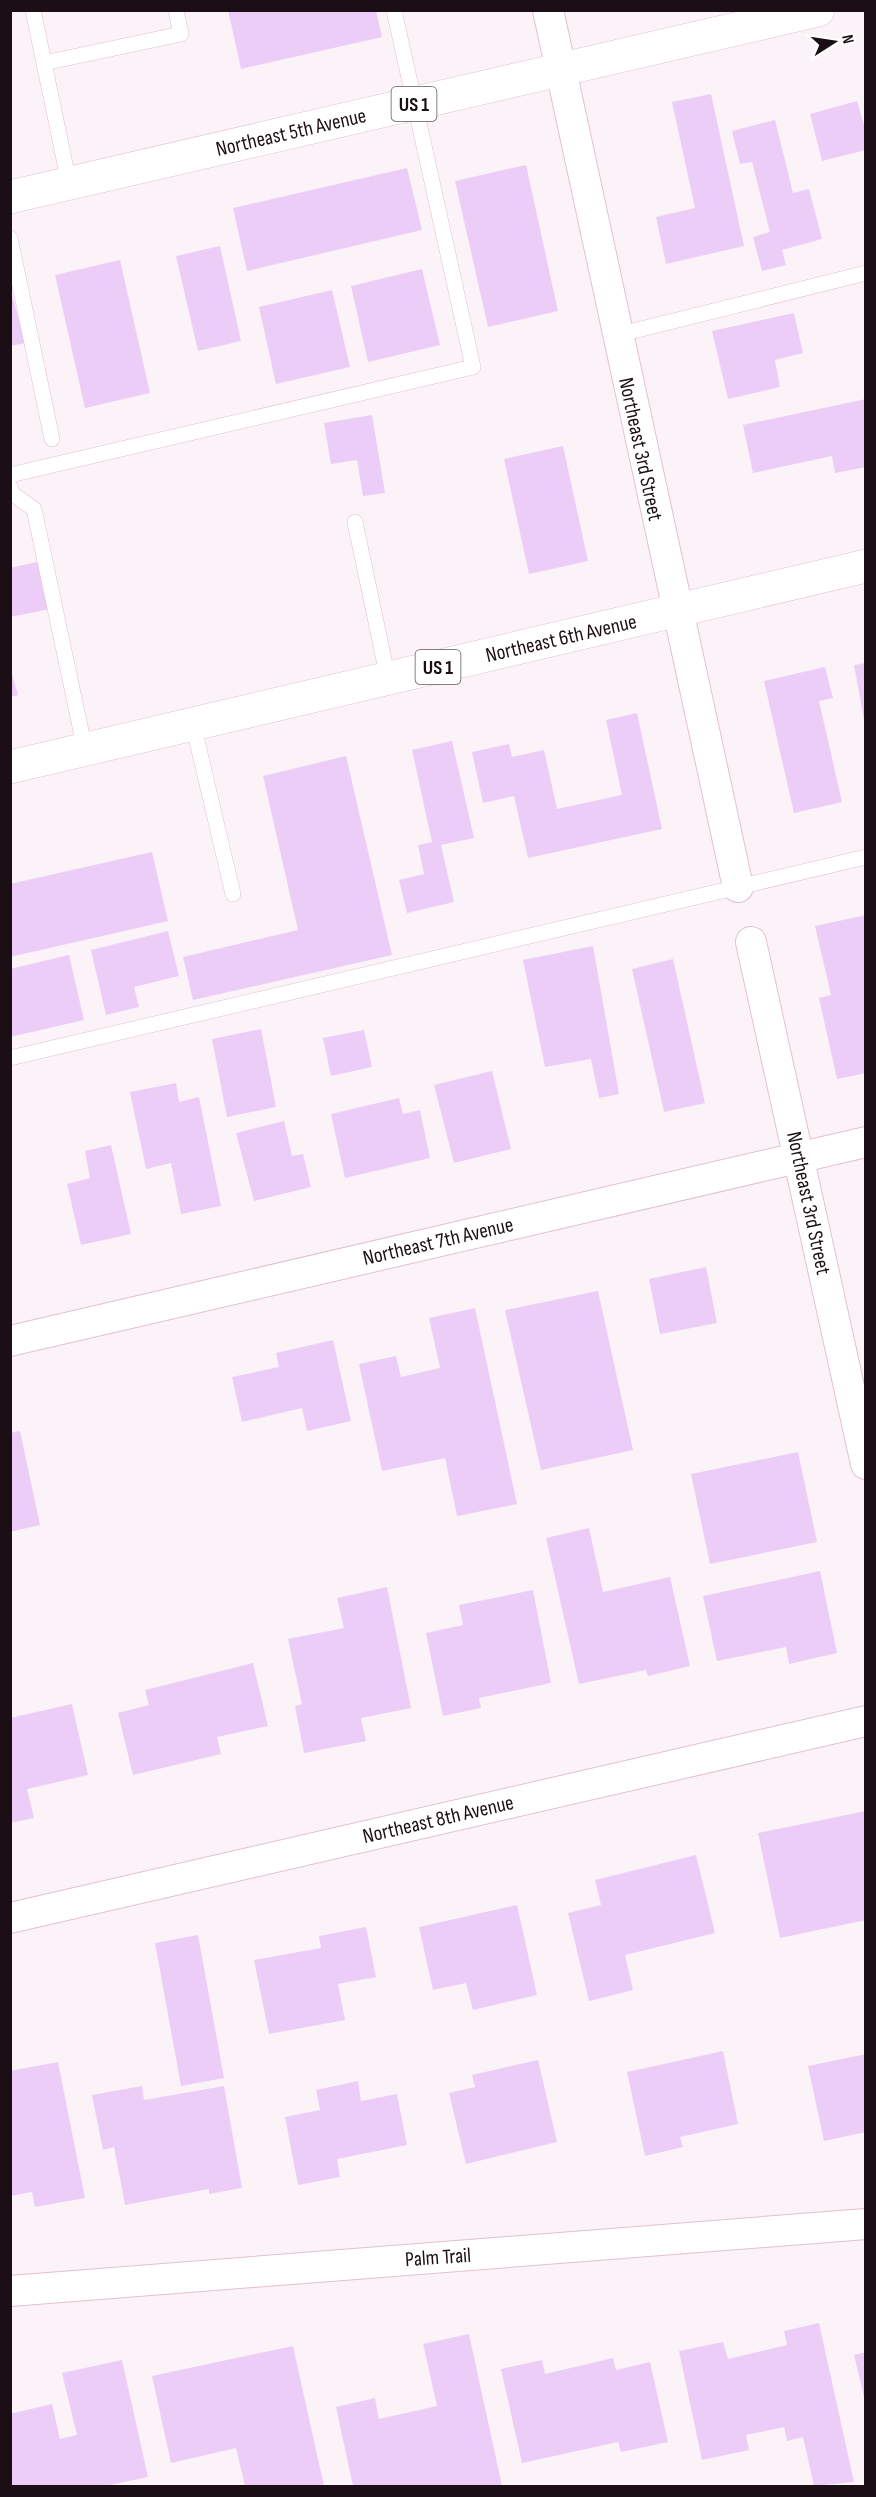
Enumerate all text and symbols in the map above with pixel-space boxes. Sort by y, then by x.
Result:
north arrow [804,12,864,72]
text: N [837,33,857,45]
road number: US 1 [392,87,436,121]
street label: Northeast 5th Avenue [214,103,369,162]
street label: Northeast 3rd Street [613,375,668,523]
street label: Northeast 6th Avenue [483,609,639,668]
road number: US 1 [416,650,460,684]
street label: Northeast 3rd Street [781,1129,836,1277]
street label: Northeast 7th Avenue [360,1212,516,1271]
street label: Northeast 8th Avenue [360,1790,516,1849]
street label: Palm Trail [404,2243,472,2272]

